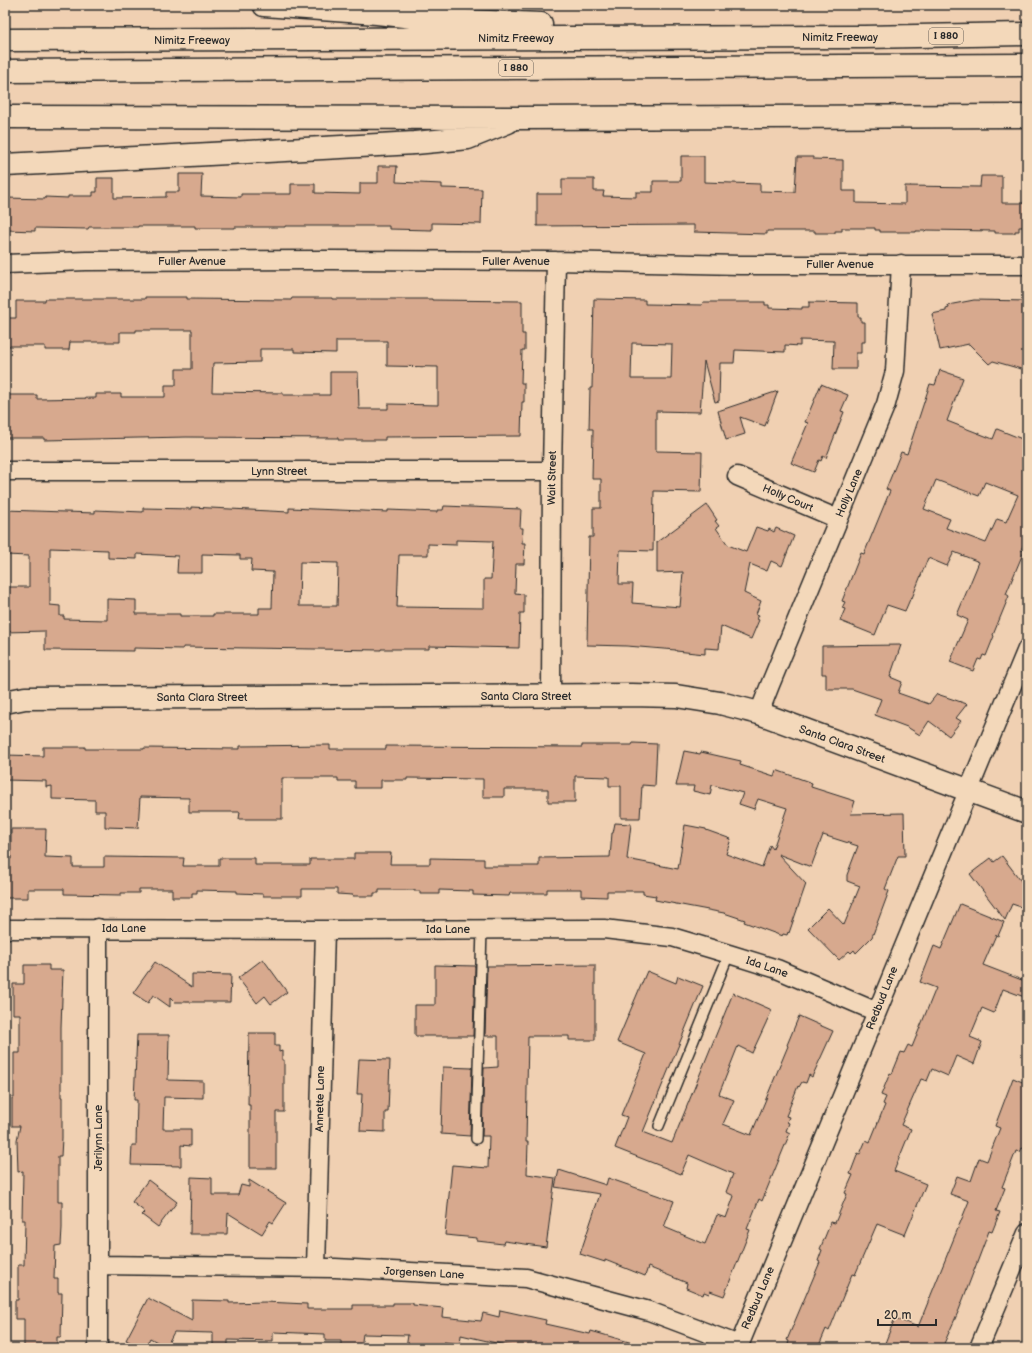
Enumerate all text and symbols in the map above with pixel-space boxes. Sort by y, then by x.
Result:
road number: I 880 [929,28,963,44]
street label: Nimitz Freeway [802,31,878,44]
street label: Nimitz Freeway [478,32,554,45]
street label: Nimitz Freeway [154,34,230,47]
road number: I 880 [499,60,533,76]
street label: Fuller Avenue [158,255,226,268]
street label: Fuller Avenue [482,255,550,268]
street label: Fuller Avenue [806,258,874,271]
street label: Wait Street [545,450,559,505]
street label: Lynn Street [251,465,308,478]
street label: Holly Lane [833,466,865,519]
street label: Holly Court [761,481,816,515]
street label: Santa Clara Street [481,690,572,703]
street label: Santa Clara Street [157,691,248,704]
street label: Santa Clara Street [797,722,887,766]
street label: Ida Lane [102,922,146,935]
street label: Ida Lane [426,923,470,936]
street label: Ida Lane [744,954,790,980]
street label: Redbud Lane [863,964,901,1032]
street label: Annette Lane [313,1065,327,1132]
street label: Jerilynn Lane [92,1104,105,1171]
street label: Jorgensen Lane [383,1264,465,1282]
street label: Redbud Lane [739,1264,777,1331]
scale bar [878,1301,936,1327]
text: 20 m [884,1308,911,1323]

